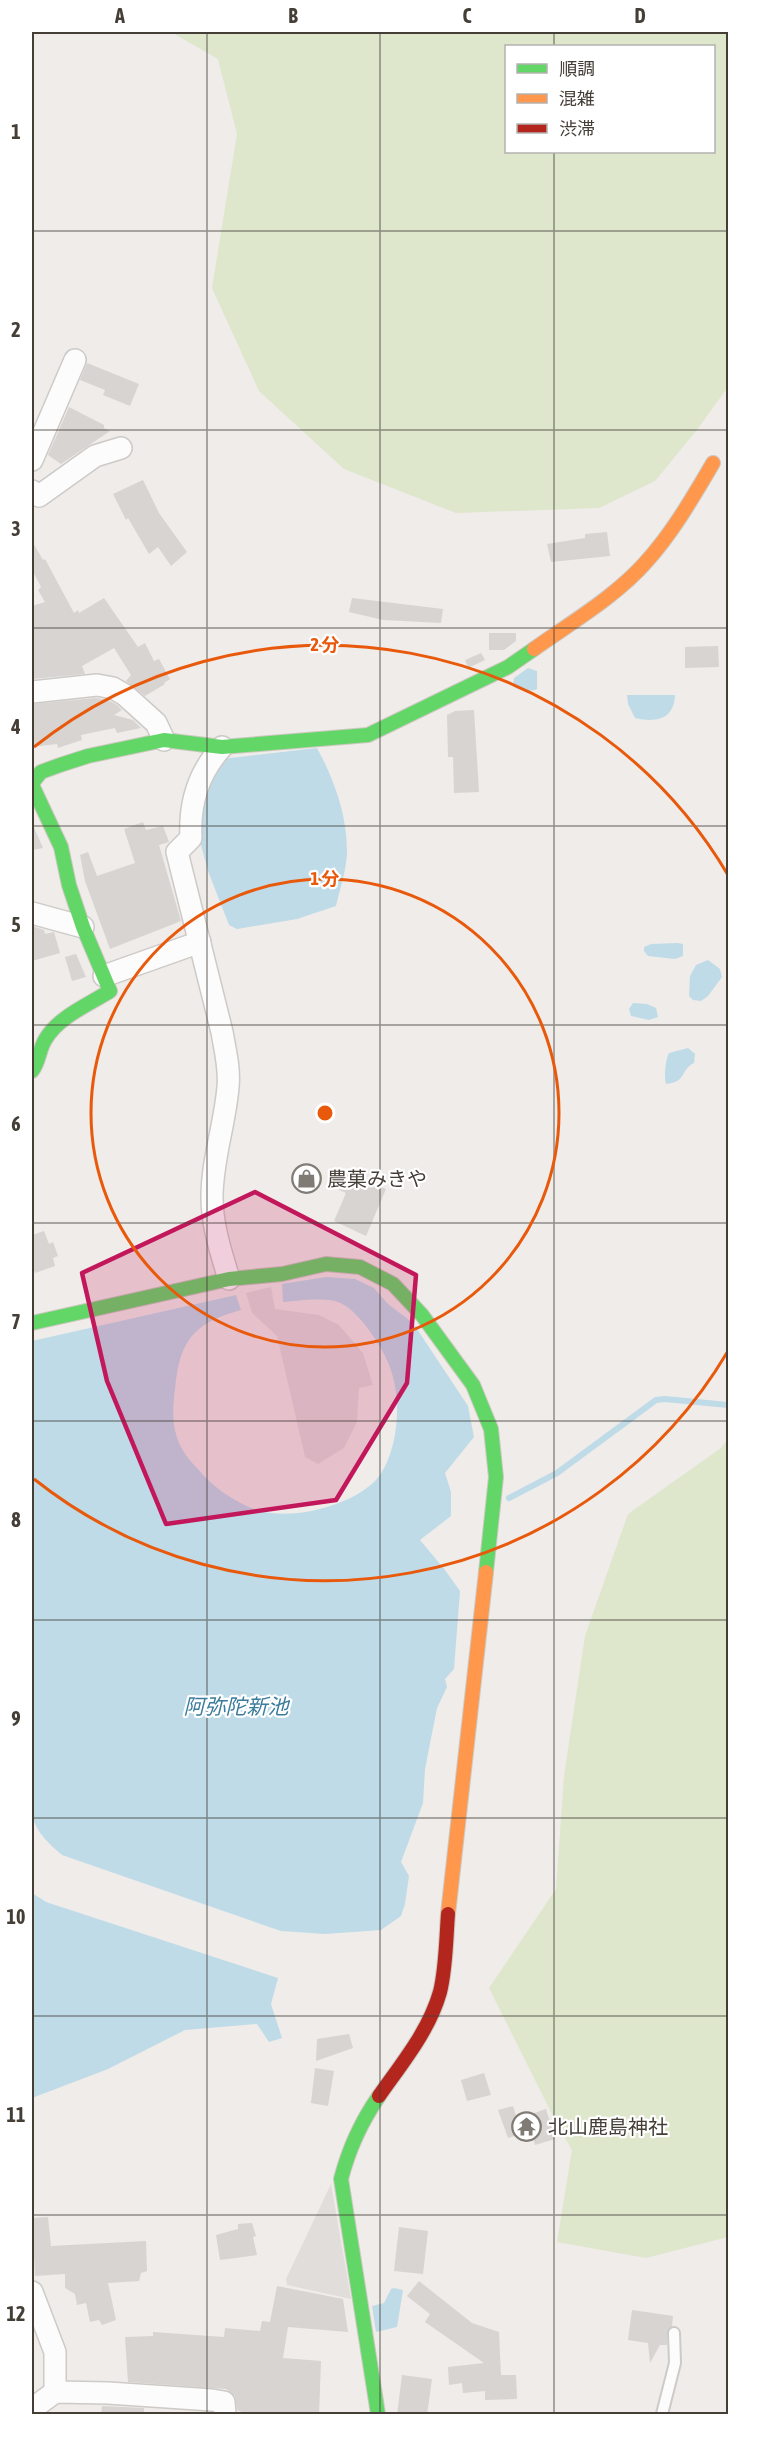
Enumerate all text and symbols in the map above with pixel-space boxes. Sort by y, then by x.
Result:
text: A [114,4,125,27]
text: B [288,4,298,27]
text: C [463,4,472,27]
text: D [634,4,646,27]
legend [505,45,715,153]
text: 順調 [559,58,595,79]
text: 混雑 [559,88,595,109]
text: 渋滞 [559,118,595,139]
text: 1 [11,120,21,143]
text: 2 [11,318,21,341]
text: 3 [11,517,21,540]
text: 2 分 [311,634,339,655]
text: 4 [10,715,21,738]
text: 1 分 [311,868,339,889]
text: 5 [11,913,21,936]
centre of rings [315,1103,335,1123]
text: 6 [11,1112,21,1135]
shop icon: 農菓みきや [290,1162,322,1194]
place label: 農菓みきや [327,1167,427,1190]
text: 7 [11,1310,21,1333]
text: 8 [11,1508,21,1531]
water label: 阿弥陀新池 [184,1694,290,1718]
text: 9 [11,1707,21,1730]
text: 10 [7,1905,25,1928]
text: 11 [7,2103,25,2126]
temple icon: 北山鹿島神社 [511,2110,543,2142]
place label: 北山鹿島神社 [548,2115,668,2138]
text: 12 [7,2302,25,2325]

